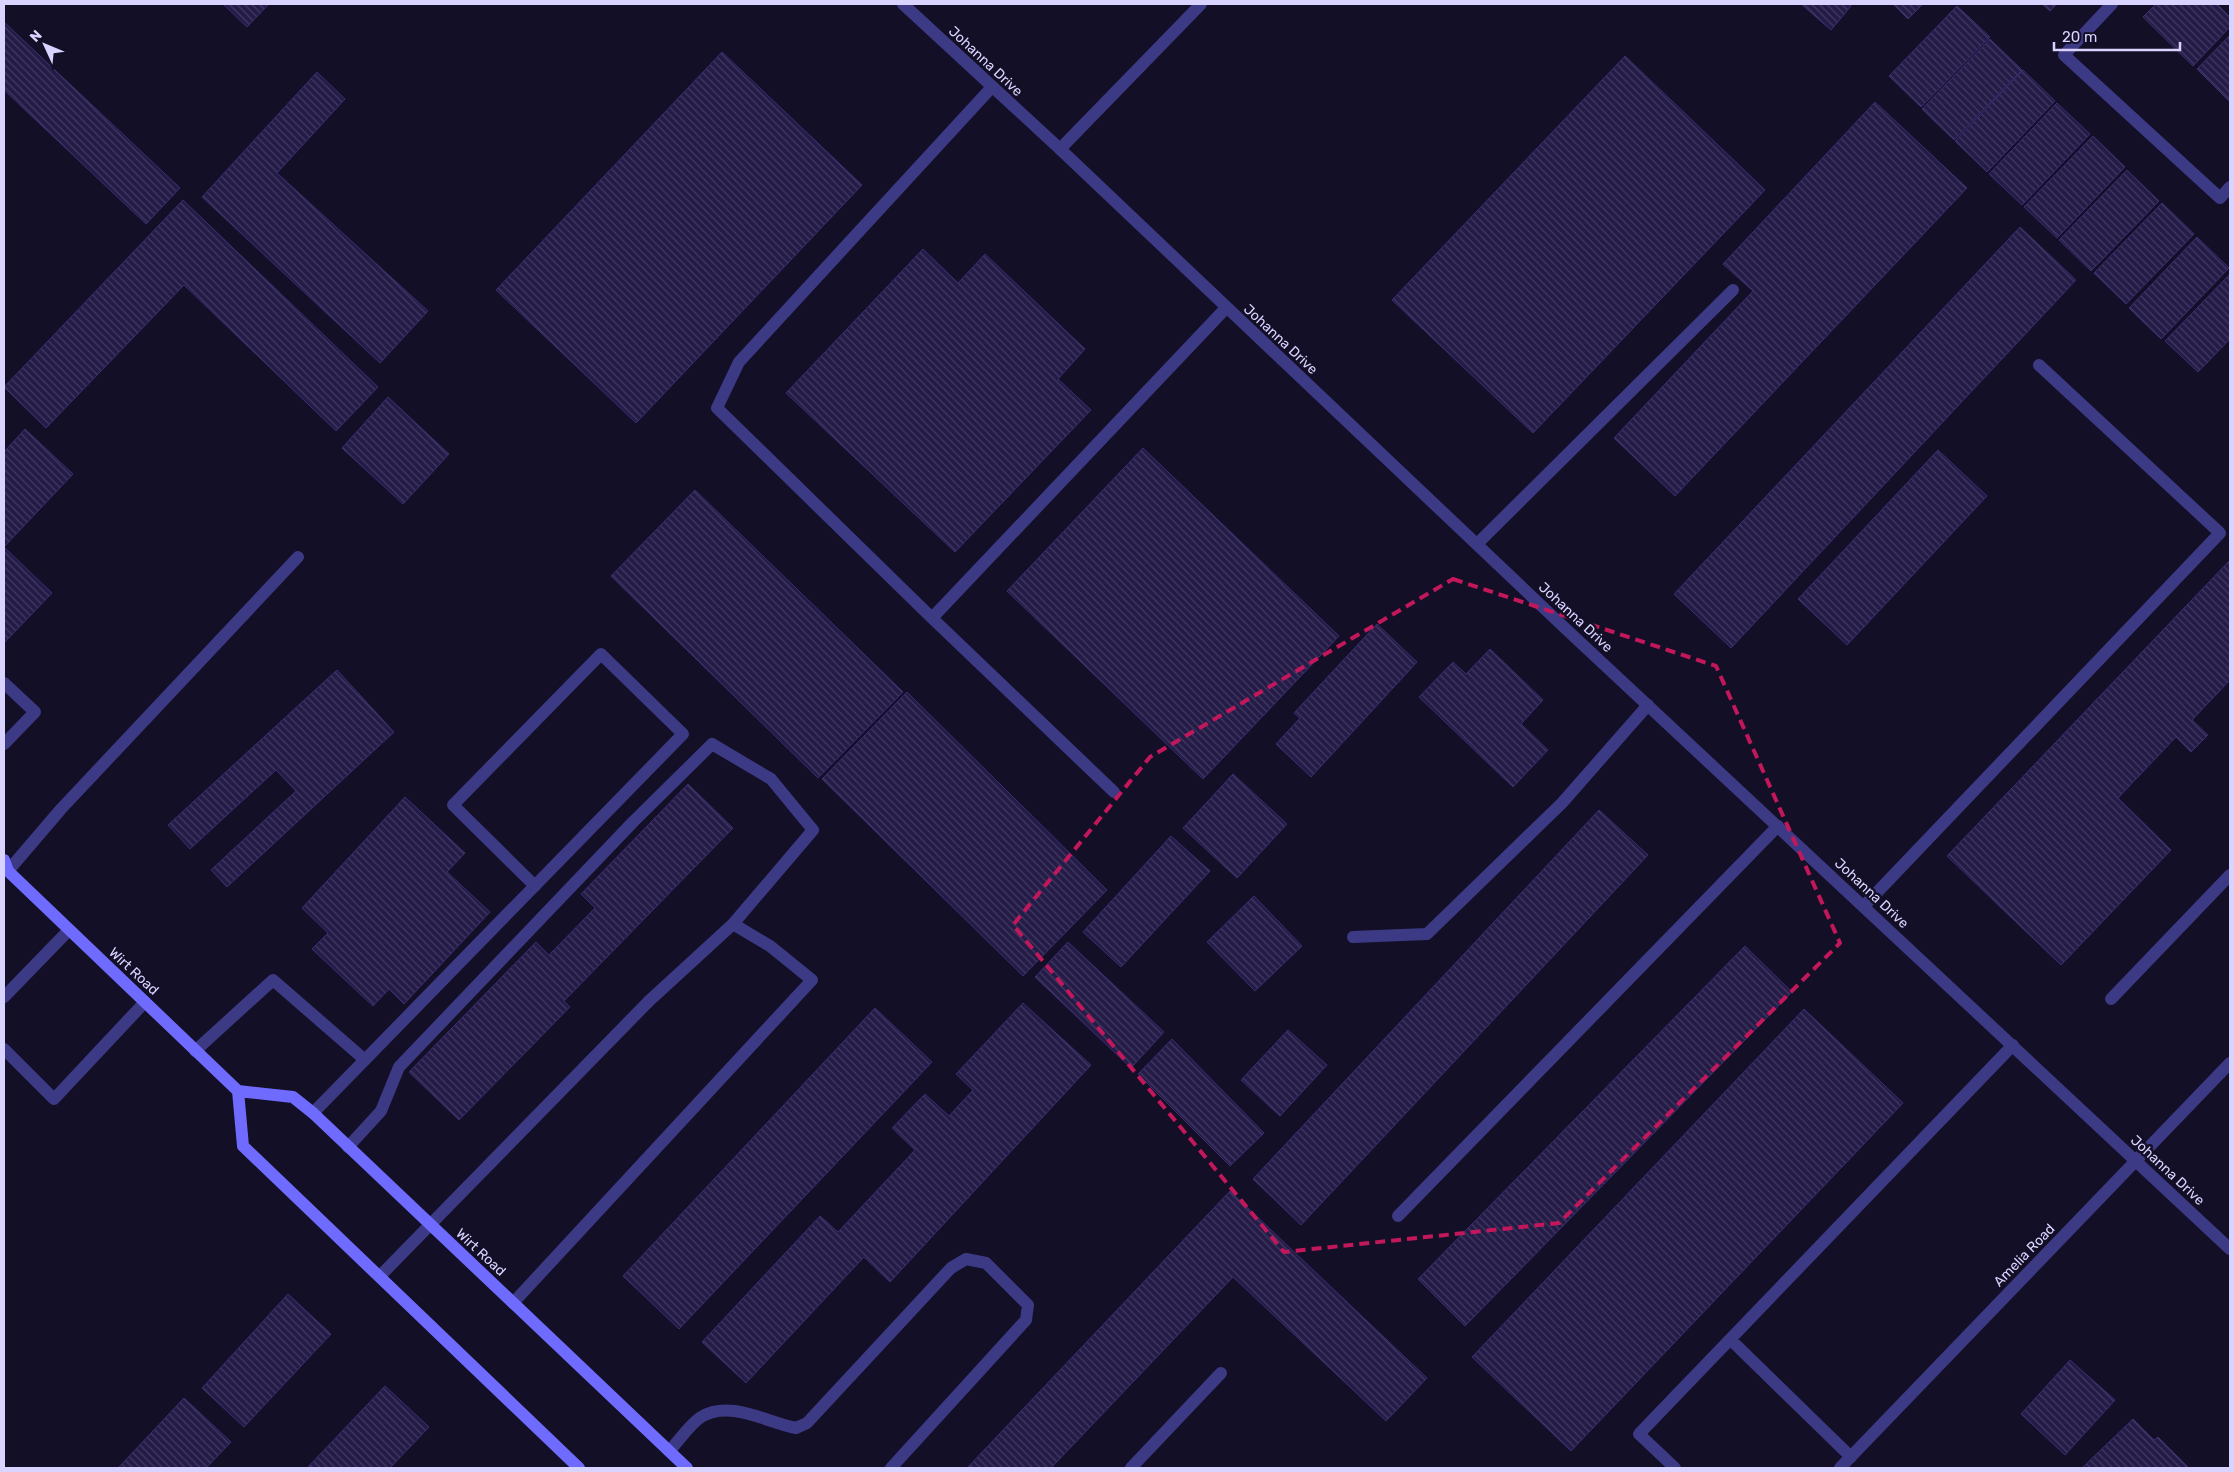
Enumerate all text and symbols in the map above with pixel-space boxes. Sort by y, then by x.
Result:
north arrow [20,20,70,70]
scale bar [2054,20,2180,52]
street label: Johanna Drive [945,23,1026,100]
text: N [26,27,46,46]
text: 20 m [2062,28,2097,46]
street label: Johanna Drive [1240,301,1321,378]
street label: Johanna Drive [1535,579,1616,656]
street label: Johanna Drive [1831,855,1912,932]
street label: Wirt Road [105,944,162,999]
street label: Johanna Drive [2127,1132,2208,1209]
street label: Amelia Road [1990,1220,2059,1290]
street label: Wirt Road [452,1225,509,1280]

